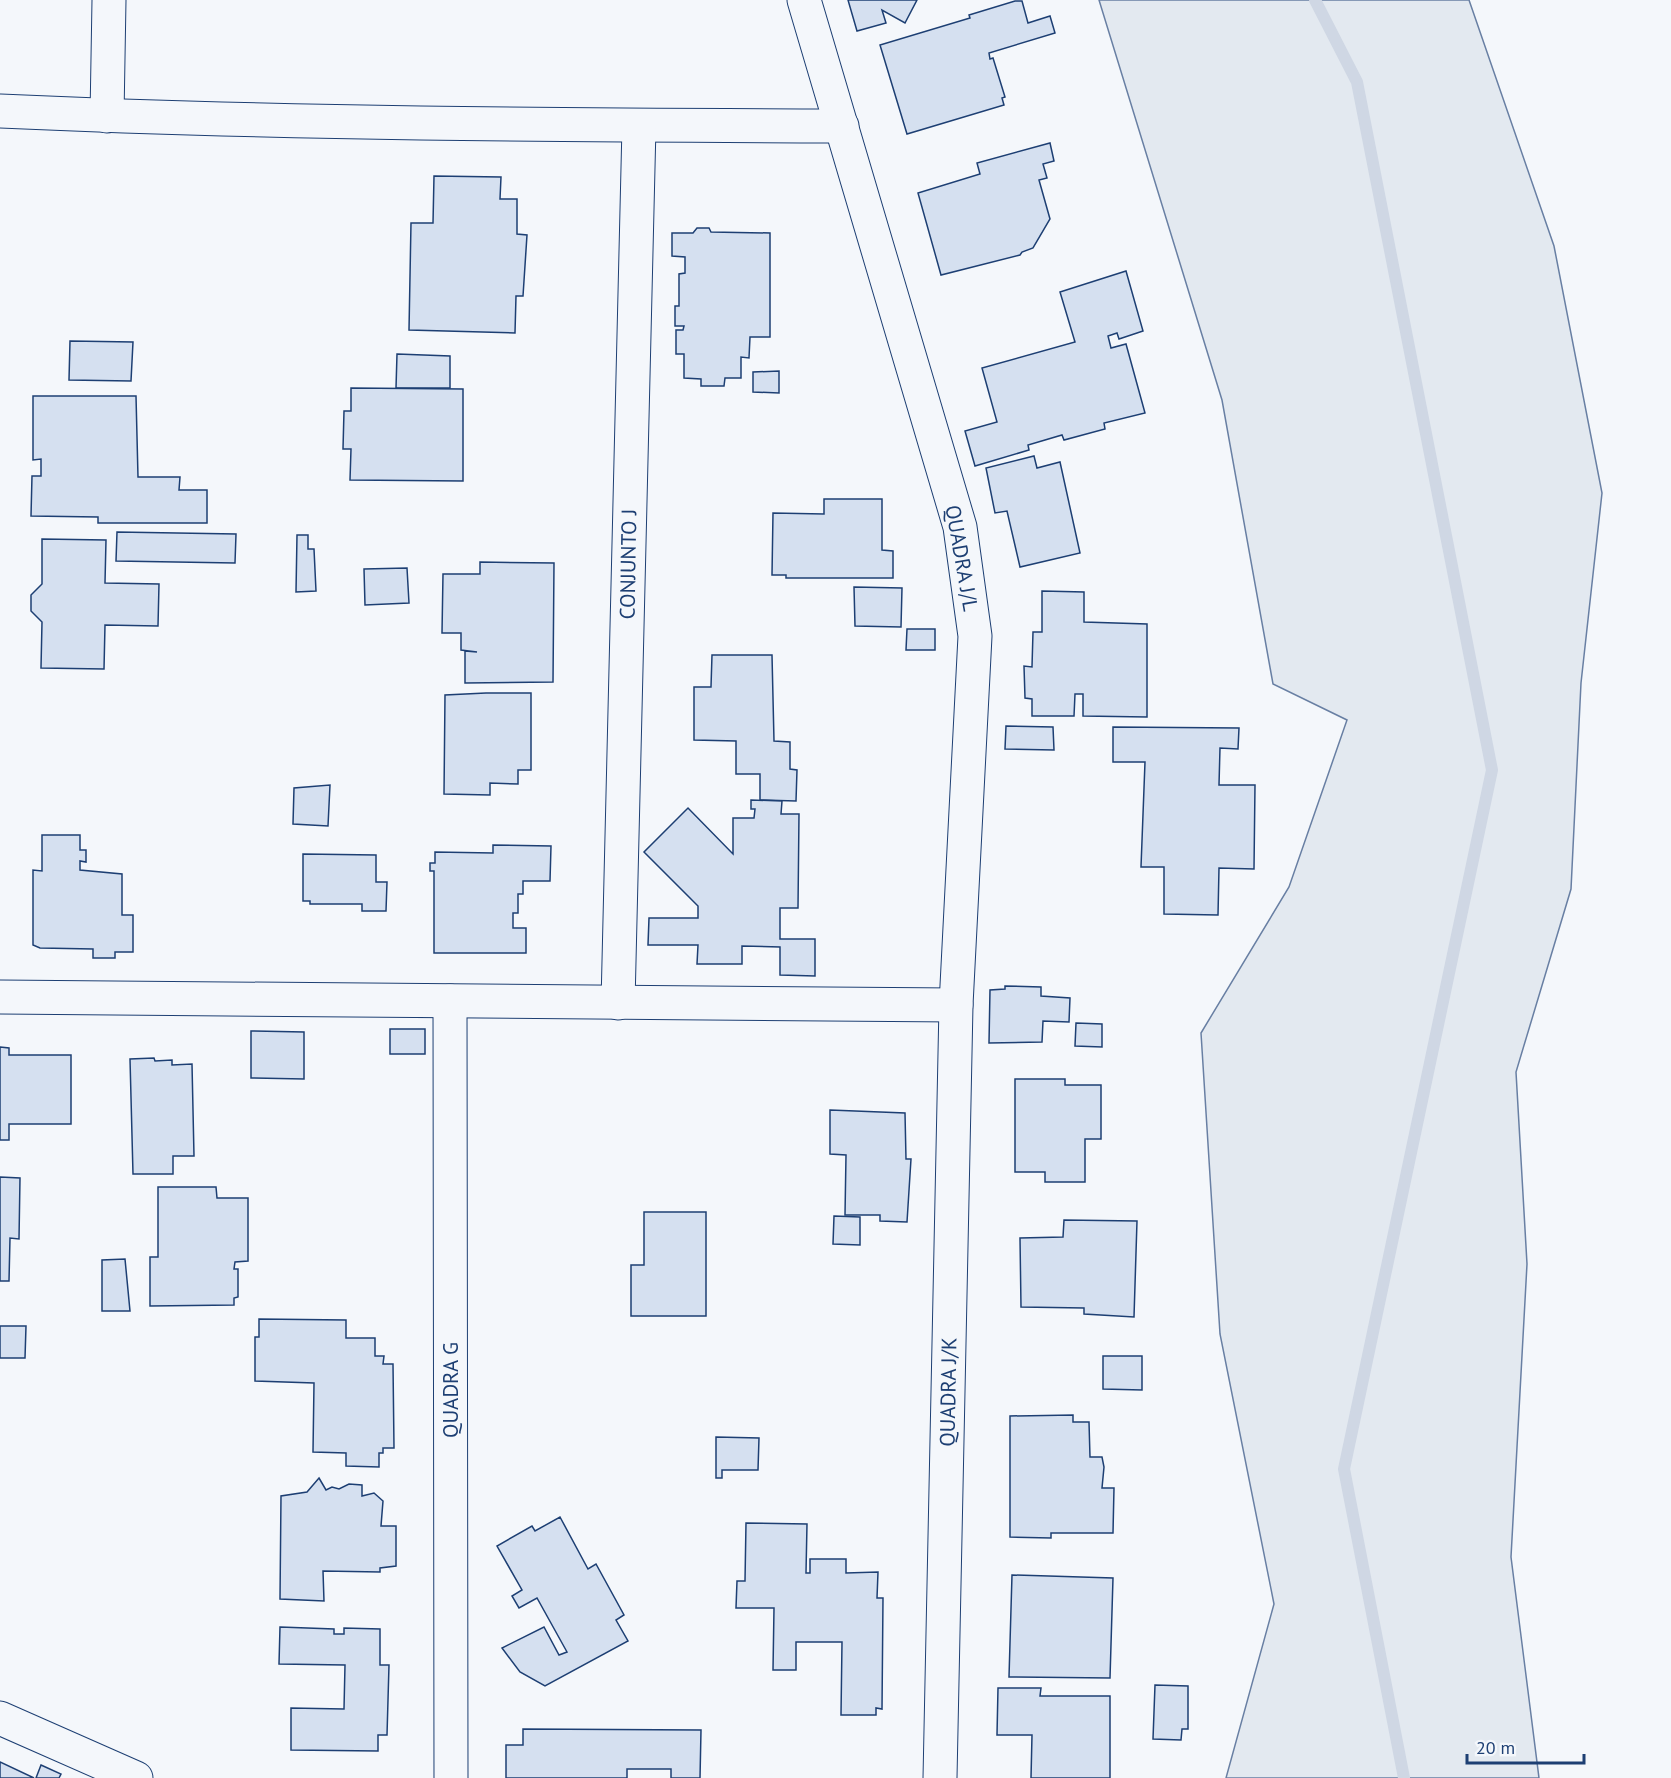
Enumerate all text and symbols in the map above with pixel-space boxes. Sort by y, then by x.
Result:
street label: QUADRA J/L [939,503,985,613]
street label: CONJUNTO J [614,508,642,620]
street label: QUADRA J/K [934,1337,962,1447]
street label: QUADRA G [437,1342,464,1438]
scale bar [1467,1727,1584,1765]
text: 20 m [1476,1736,1515,1759]

